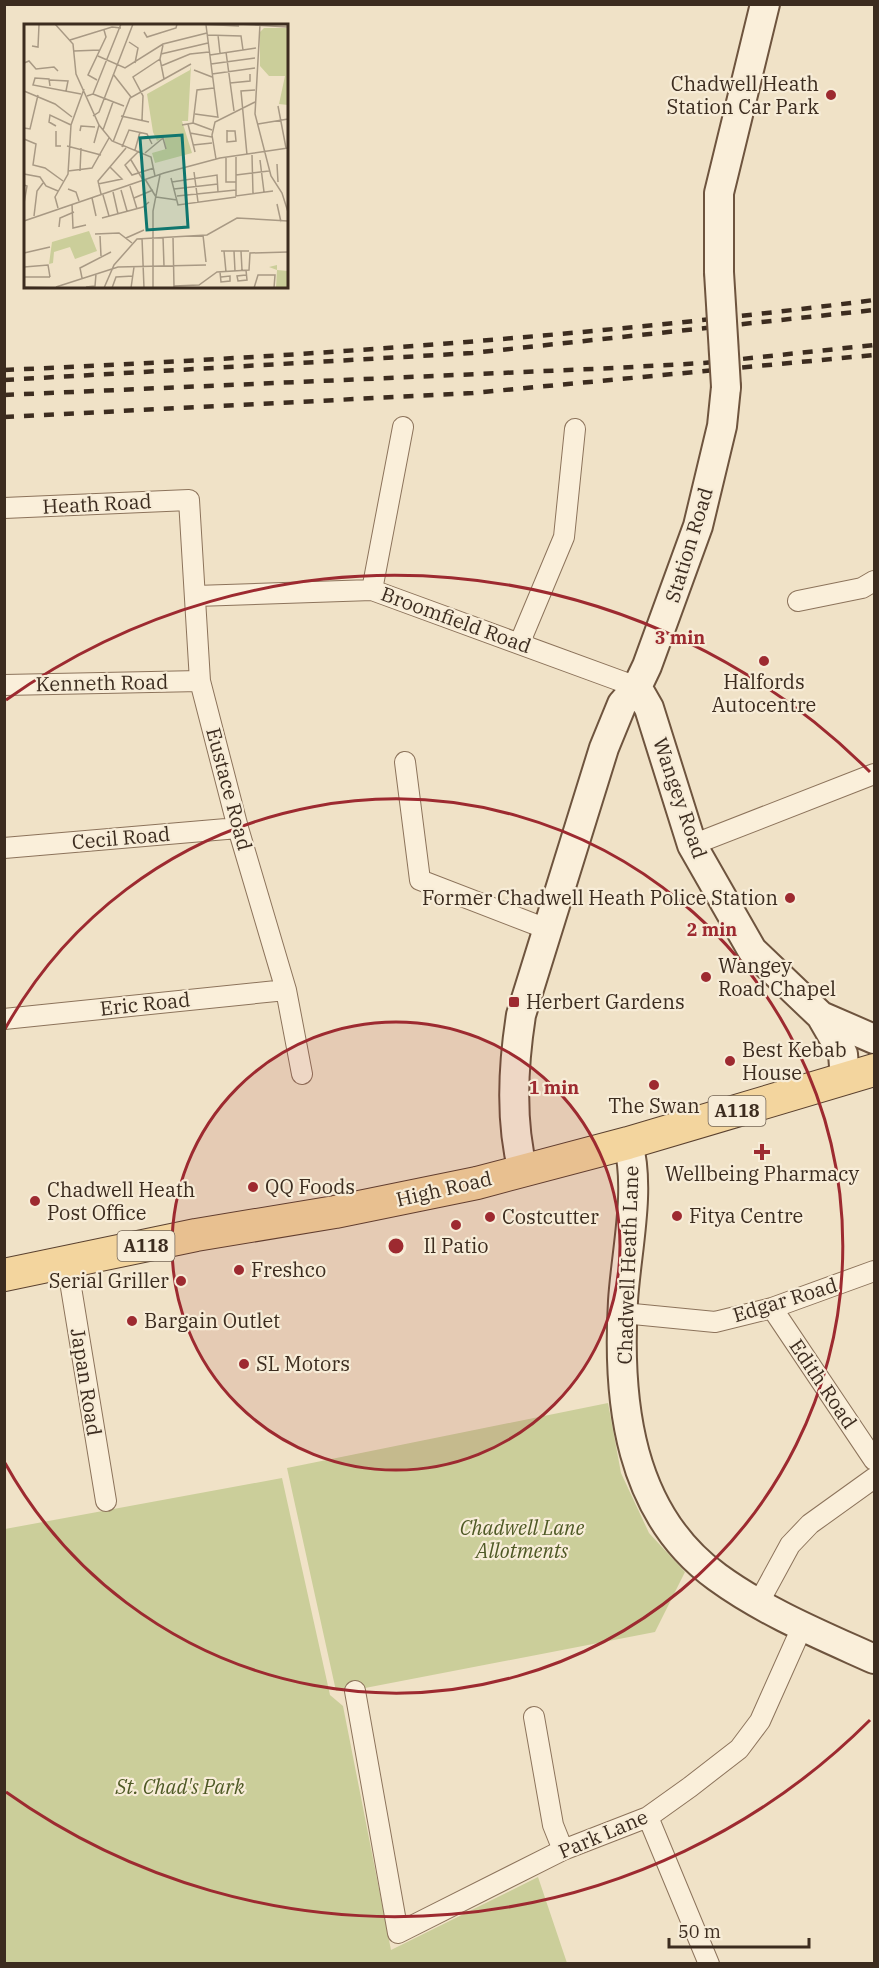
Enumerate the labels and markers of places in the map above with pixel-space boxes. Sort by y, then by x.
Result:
place label: Chadwell Heath Station Car Park [667,70,819,120]
marker: Chadwell Heath Station Car Park [824,88,838,102]
marker: Halfords Autocentre [757,654,771,668]
place label: Halfords Autocentre [712,668,816,718]
place label: Former Chadwell Heath Police Station [422,884,778,911]
marker: Former Chadwell Heath Police Station [783,891,797,905]
place label: Wangey Road Chapel [718,952,836,1002]
marker: Wangey Road Chapel [699,970,713,984]
place label: Herbert Gardens [526,988,685,1015]
marker: Herbert Gardens [507,995,521,1009]
place label: Best Kebab House [742,1036,847,1086]
marker: Best Kebab House [723,1054,737,1068]
marker: The Swan [647,1078,661,1092]
place label: The Swan [608,1092,700,1119]
marker: Wellbeing Pharmacy [755,1145,769,1159]
place label: Wellbeing Pharmacy [665,1160,860,1187]
place label: QQ Foods [265,1173,355,1200]
place label: Chadwell Heath Post Office [47,1176,195,1226]
marker: QQ Foods [246,1180,260,1194]
marker: Chadwell Heath Post Office [28,1194,42,1208]
place label: Fitya Centre [689,1202,803,1229]
place label: Costcutter [502,1203,599,1230]
marker: Fitya Centre [670,1209,684,1223]
marker: Costcutter [483,1210,497,1224]
marker: Il Patio [449,1218,463,1232]
place label: Il Patio [423,1232,489,1259]
centre of rings [386,1236,406,1256]
place label: Freshco [251,1256,326,1283]
marker: Freshco [232,1263,246,1277]
place label: Serial Griller [49,1267,169,1294]
marker: Serial Griller [174,1274,188,1288]
place label: Bargain Outlet [144,1307,280,1334]
marker: Bargain Outlet [125,1314,139,1328]
place label: SL Motors [256,1350,350,1377]
marker: SL Motors [237,1357,251,1371]

